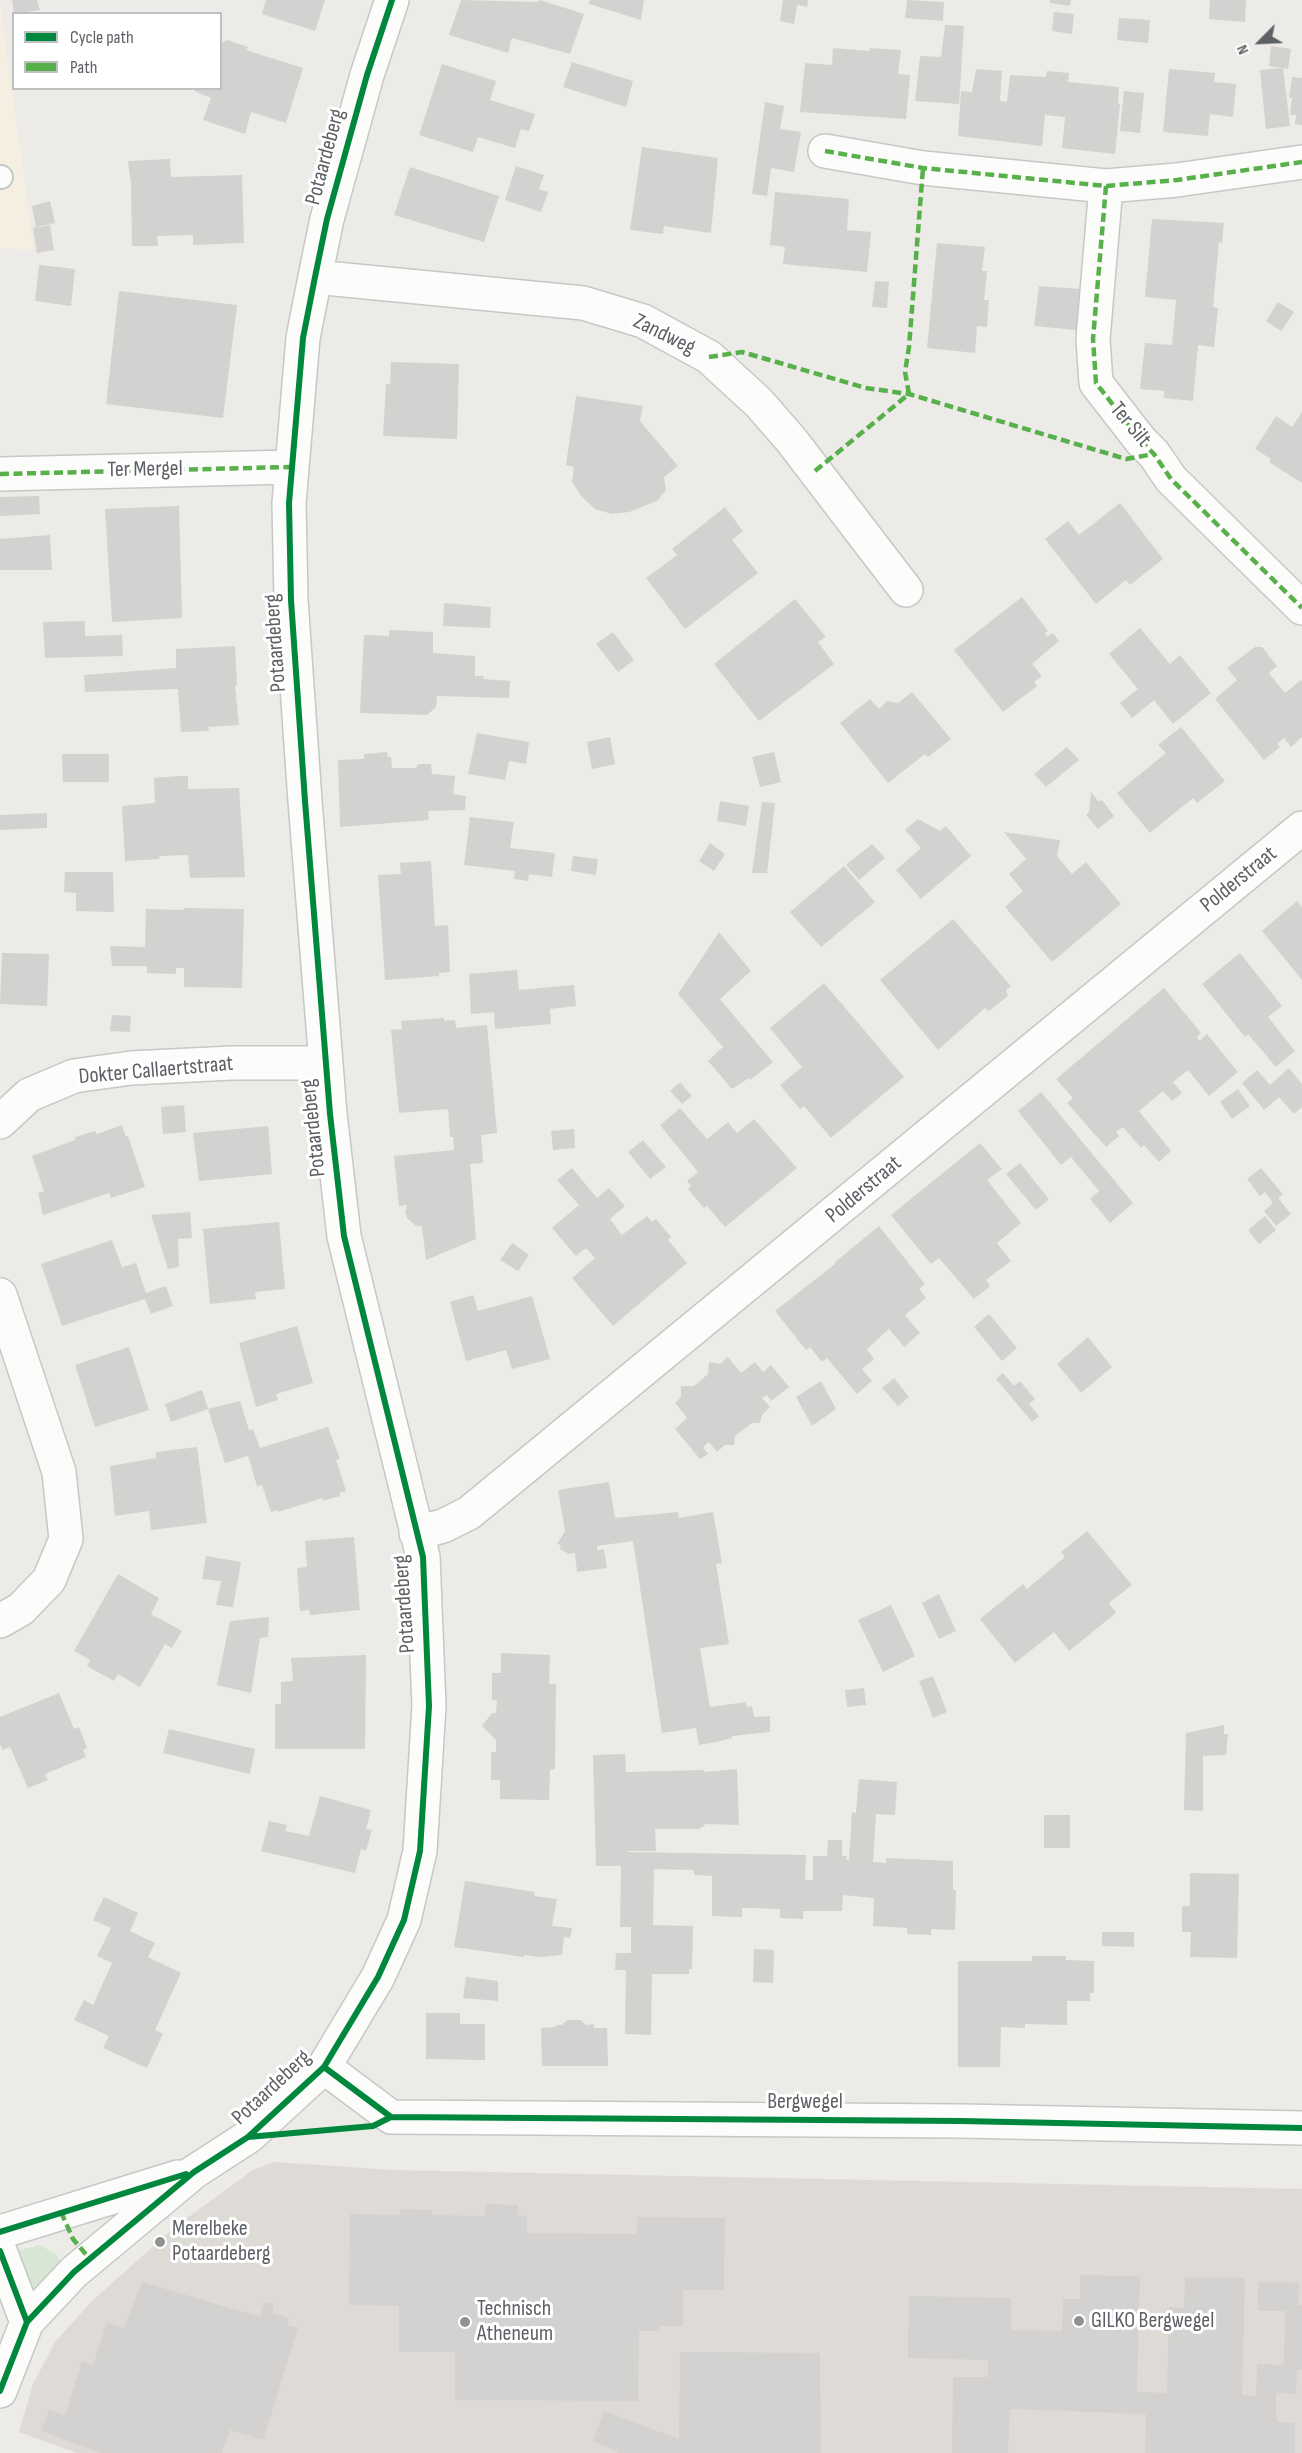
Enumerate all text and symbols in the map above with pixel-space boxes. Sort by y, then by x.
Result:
legend [12,12,222,90]
north arrow [1230,12,1290,72]
text: Cycle path [70,27,134,48]
text: N [1233,42,1254,57]
text: Path [70,57,98,78]
street label: Potaardeberg [301,106,351,208]
street label: Zandweg [629,309,699,361]
street label: Ter Silt [1104,397,1156,453]
street label: Ter Mergel [107,456,183,484]
street label: Potaardeberg [259,593,293,693]
street label: Polderstraat [1195,841,1283,919]
street label: Dokter Callaertstraat [78,1051,234,1091]
street label: Potaardeberg [296,1078,332,1178]
street label: Polderstraat [821,1151,907,1229]
street label: Potaardeberg [388,1554,422,1654]
street label: Potaardeberg [227,2045,317,2131]
street label: Bergwegel [767,2089,843,2115]
place label: Merelbeke Potaardeberg [172,2216,270,2268]
marker: Merelbeke Potaardeberg [153,2235,167,2249]
place label: Technisch Atheneum [477,2296,553,2348]
place label: GILKO Bergwegel [1091,2308,1214,2334]
marker: GILKO Bergwegel [1072,2314,1086,2328]
marker: Technisch Atheneum [458,2315,472,2329]

